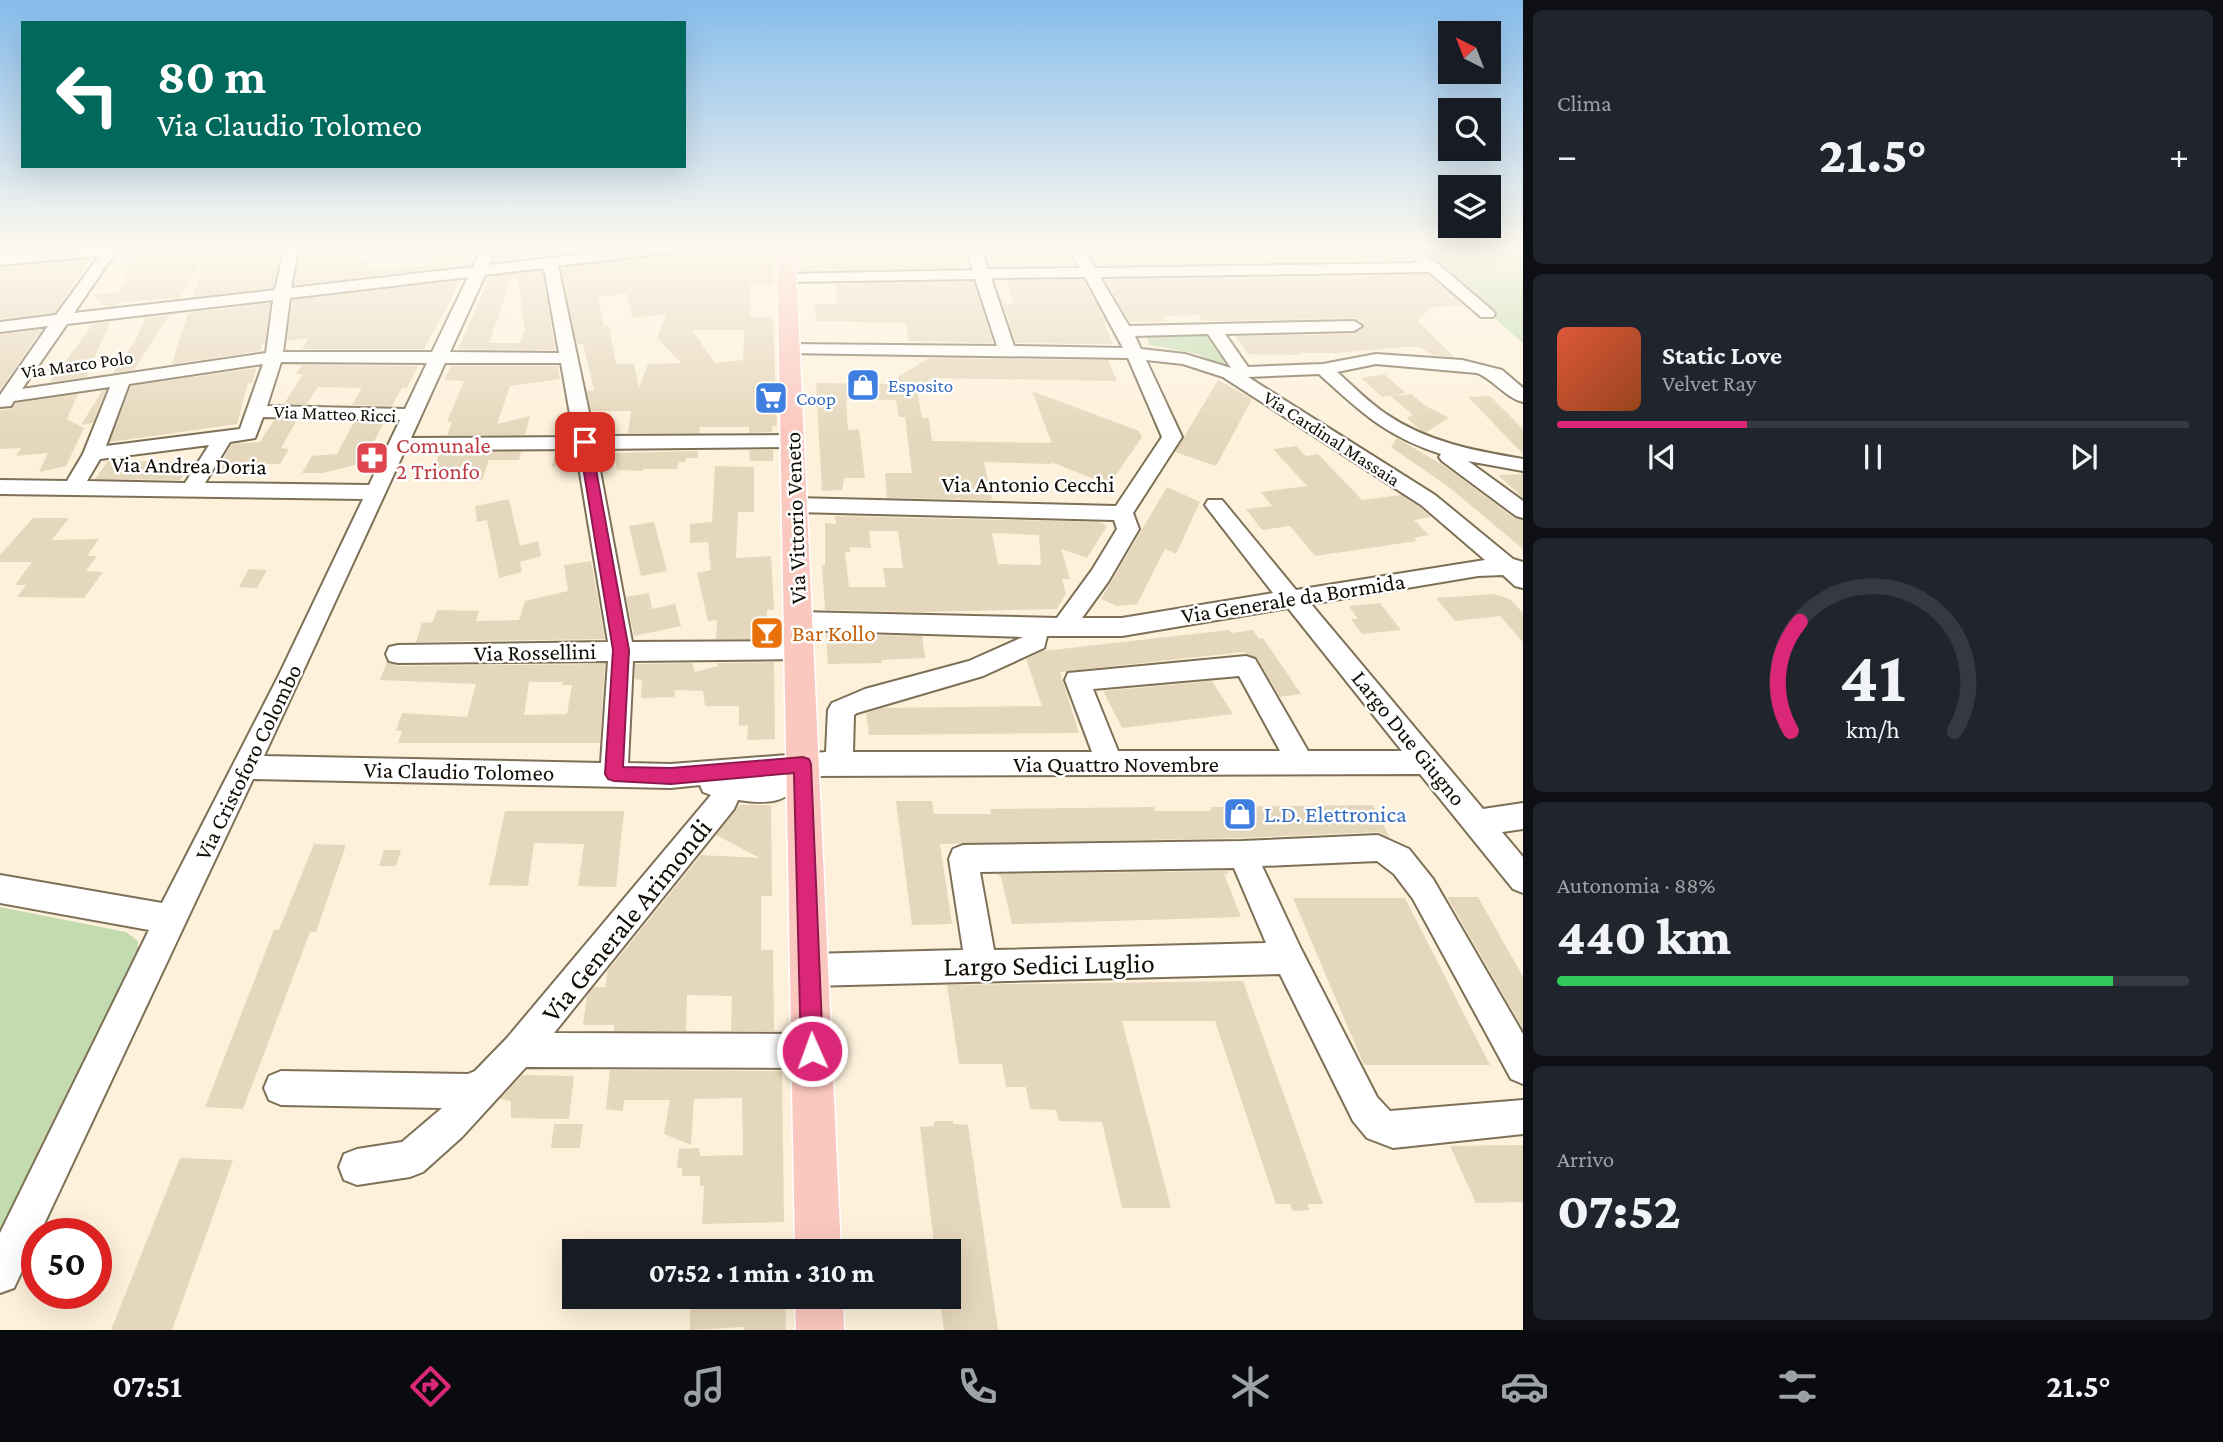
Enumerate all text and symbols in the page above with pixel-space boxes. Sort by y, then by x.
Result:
north arrow [1438,21,1502,84]
map controls [1438,21,1501,238]
icon: left [42,49,133,140]
text: 80 m [157,49,266,104]
text: Clima [1557,90,1612,116]
button: search [1438,98,1501,161]
text: Via Claudio Tolomeo [157,107,422,143]
text: 21.5° [1819,125,1927,183]
text: − [1557,134,1577,176]
text: + [2169,134,2189,176]
button: layers [1438,175,1501,238]
text: Static Love [1662,341,1782,370]
street label: Via Marco Polo [20,346,134,383]
shop icon: Esposito [844,366,882,404]
text: Velvet Ray [1662,370,1756,396]
place label: Esposito [888,375,953,396]
supermarket icon: Coop [752,379,790,417]
street label: Via Cardinal Massaia [1259,386,1404,491]
place label: Coop [796,388,836,409]
street label: Via Matteo Ricci [273,401,397,426]
pin [555,412,615,472]
icon: arrive [566,423,604,461]
street label: Via Vittorio Veneto [779,431,811,605]
place label: Comunale 2 Trionfo [396,432,491,484]
icon: previous [1643,438,1681,476]
icon: pause [1854,438,1892,476]
icon: next [2065,438,2103,476]
pharmacy icon: Comunale 2 Trionfo [353,439,391,477]
street label: Via Andrea Doria [111,451,267,479]
street label: Via Antonio Cecchi [942,471,1114,497]
street label: Via Generale da Bormida [1179,567,1407,629]
bar icon: Bar Kollo [748,614,786,652]
place label: Bar Kollo [792,620,876,646]
text: 41 [1840,636,1906,717]
street label: Via Rossellini [474,638,596,666]
street label: Via Cristoforo Colombo [189,660,307,864]
street label: Largo Due Giugno [1347,665,1471,811]
text: km/h [1846,716,1900,743]
street label: Via Quattro Novembre [1013,751,1219,777]
street label: Via Claudio Tolomeo [364,756,554,786]
shop icon: L.D. Elettronica [1221,795,1259,833]
place label: L.D. Elettronica [1264,801,1407,827]
street label: Via Generale Arimondi [535,812,718,1028]
text: Autonomia · 88% [1557,872,1715,898]
text: 440 km [1557,907,1731,965]
street label: Largo Sedici Luglio [943,947,1155,982]
position arrow [775,1014,849,1088]
text: Arrivo [1557,1146,1614,1172]
text: 07:52 [1557,1181,1681,1239]
speed limit sign: 50 [21,1218,112,1309]
text: 07:52 · 1 min · 310 m [649,1259,874,1288]
icon: directions [406,1362,455,1411]
icon: music [680,1362,729,1411]
icon: phone [953,1362,1002,1411]
icon: climate [1226,1362,1275,1411]
icon: car [1500,1362,1549,1411]
icon: filters [1773,1362,1822,1411]
text: 07:51 [112,1368,182,1404]
text: 21.5° [2046,1368,2111,1404]

